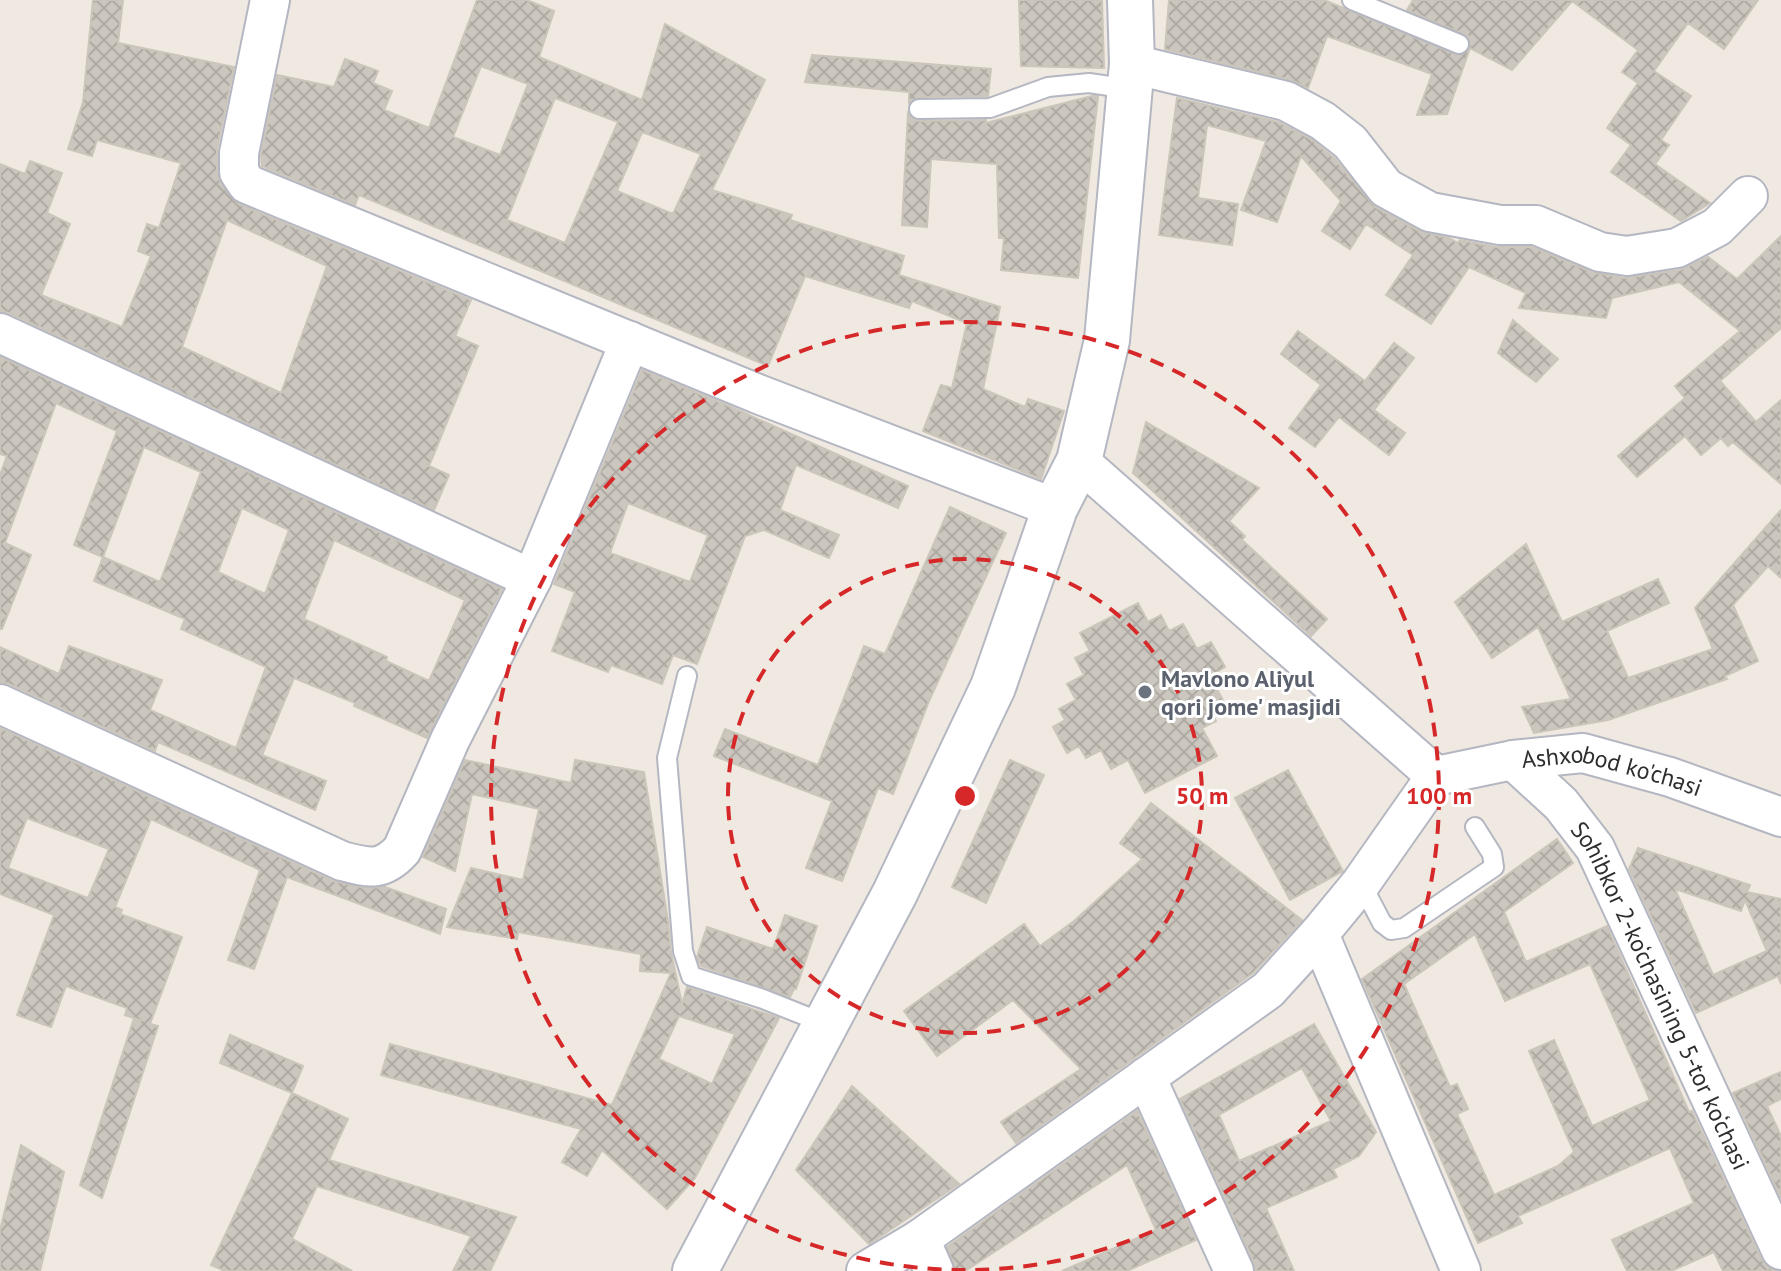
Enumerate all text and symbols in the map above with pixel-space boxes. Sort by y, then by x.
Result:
place label: Mavlono Aliyul qori jome' masjidi [1161,663,1341,722]
marker: Mavlono Aliyul qori jome' masjidi [1136,683,1154,701]
street label: Ashxobod ko'chasi [1520,738,1707,803]
text: 50 m [1176,780,1228,811]
text: 100 m [1406,780,1472,811]
centre of rings [951,782,979,810]
street label: Sohibkor 2-ko‘chasining 5-tor ko‘chasi [1564,815,1757,1175]

